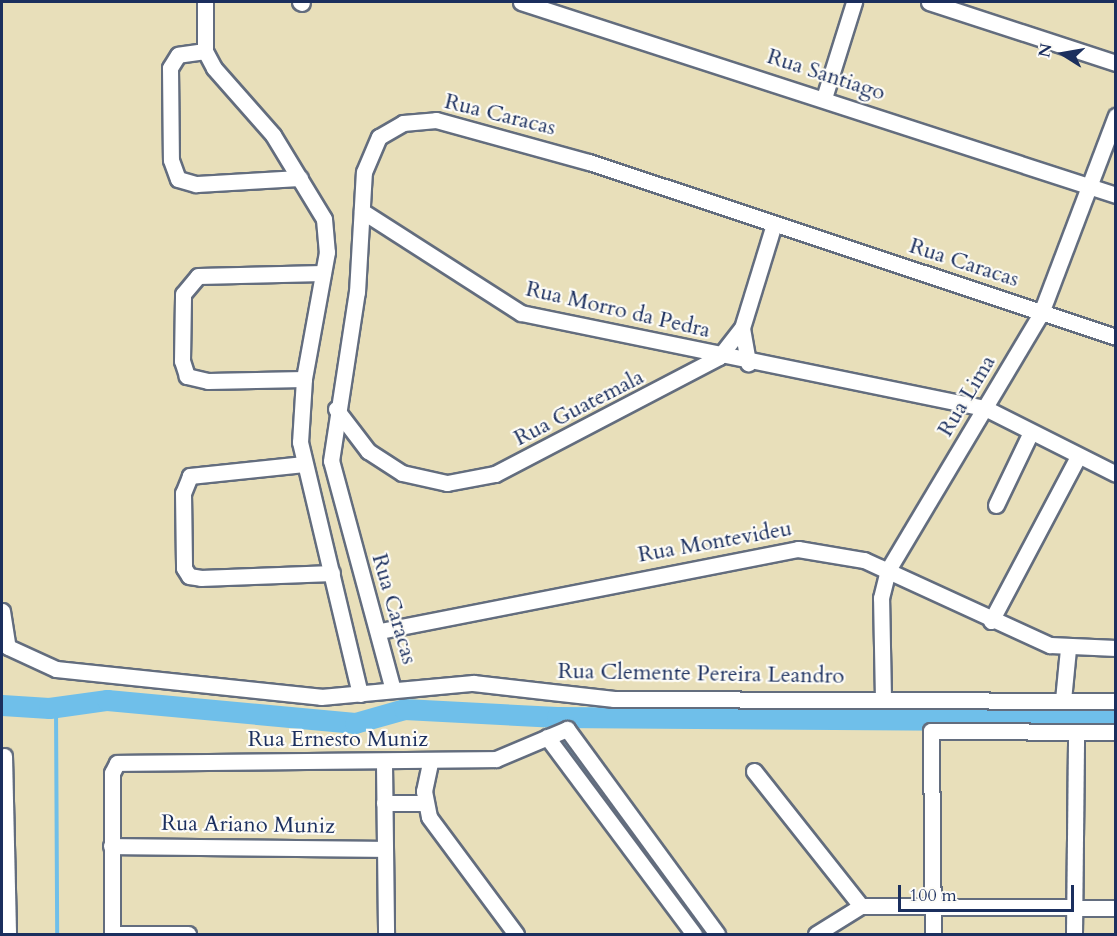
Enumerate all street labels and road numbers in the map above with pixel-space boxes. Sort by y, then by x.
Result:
street label: Rua Santiago [764,43,888,107]
street label: Rua Caracas [442,88,558,142]
street label: Rua Caracas [906,233,1022,293]
street label: Rua Morro da Pedra [523,276,713,344]
street label: Rua Lima [932,350,1002,442]
street label: Rua Guatemala [510,364,648,452]
street label: Rua Montevideu [636,515,794,569]
street label: Rua Caracas [366,551,422,667]
street label: Rua Clemente Pereira Leandro [557,658,845,690]
street label: Rua Ernesto Muniz [248,727,428,753]
street label: Rua Ariano Muniz [161,810,335,840]

